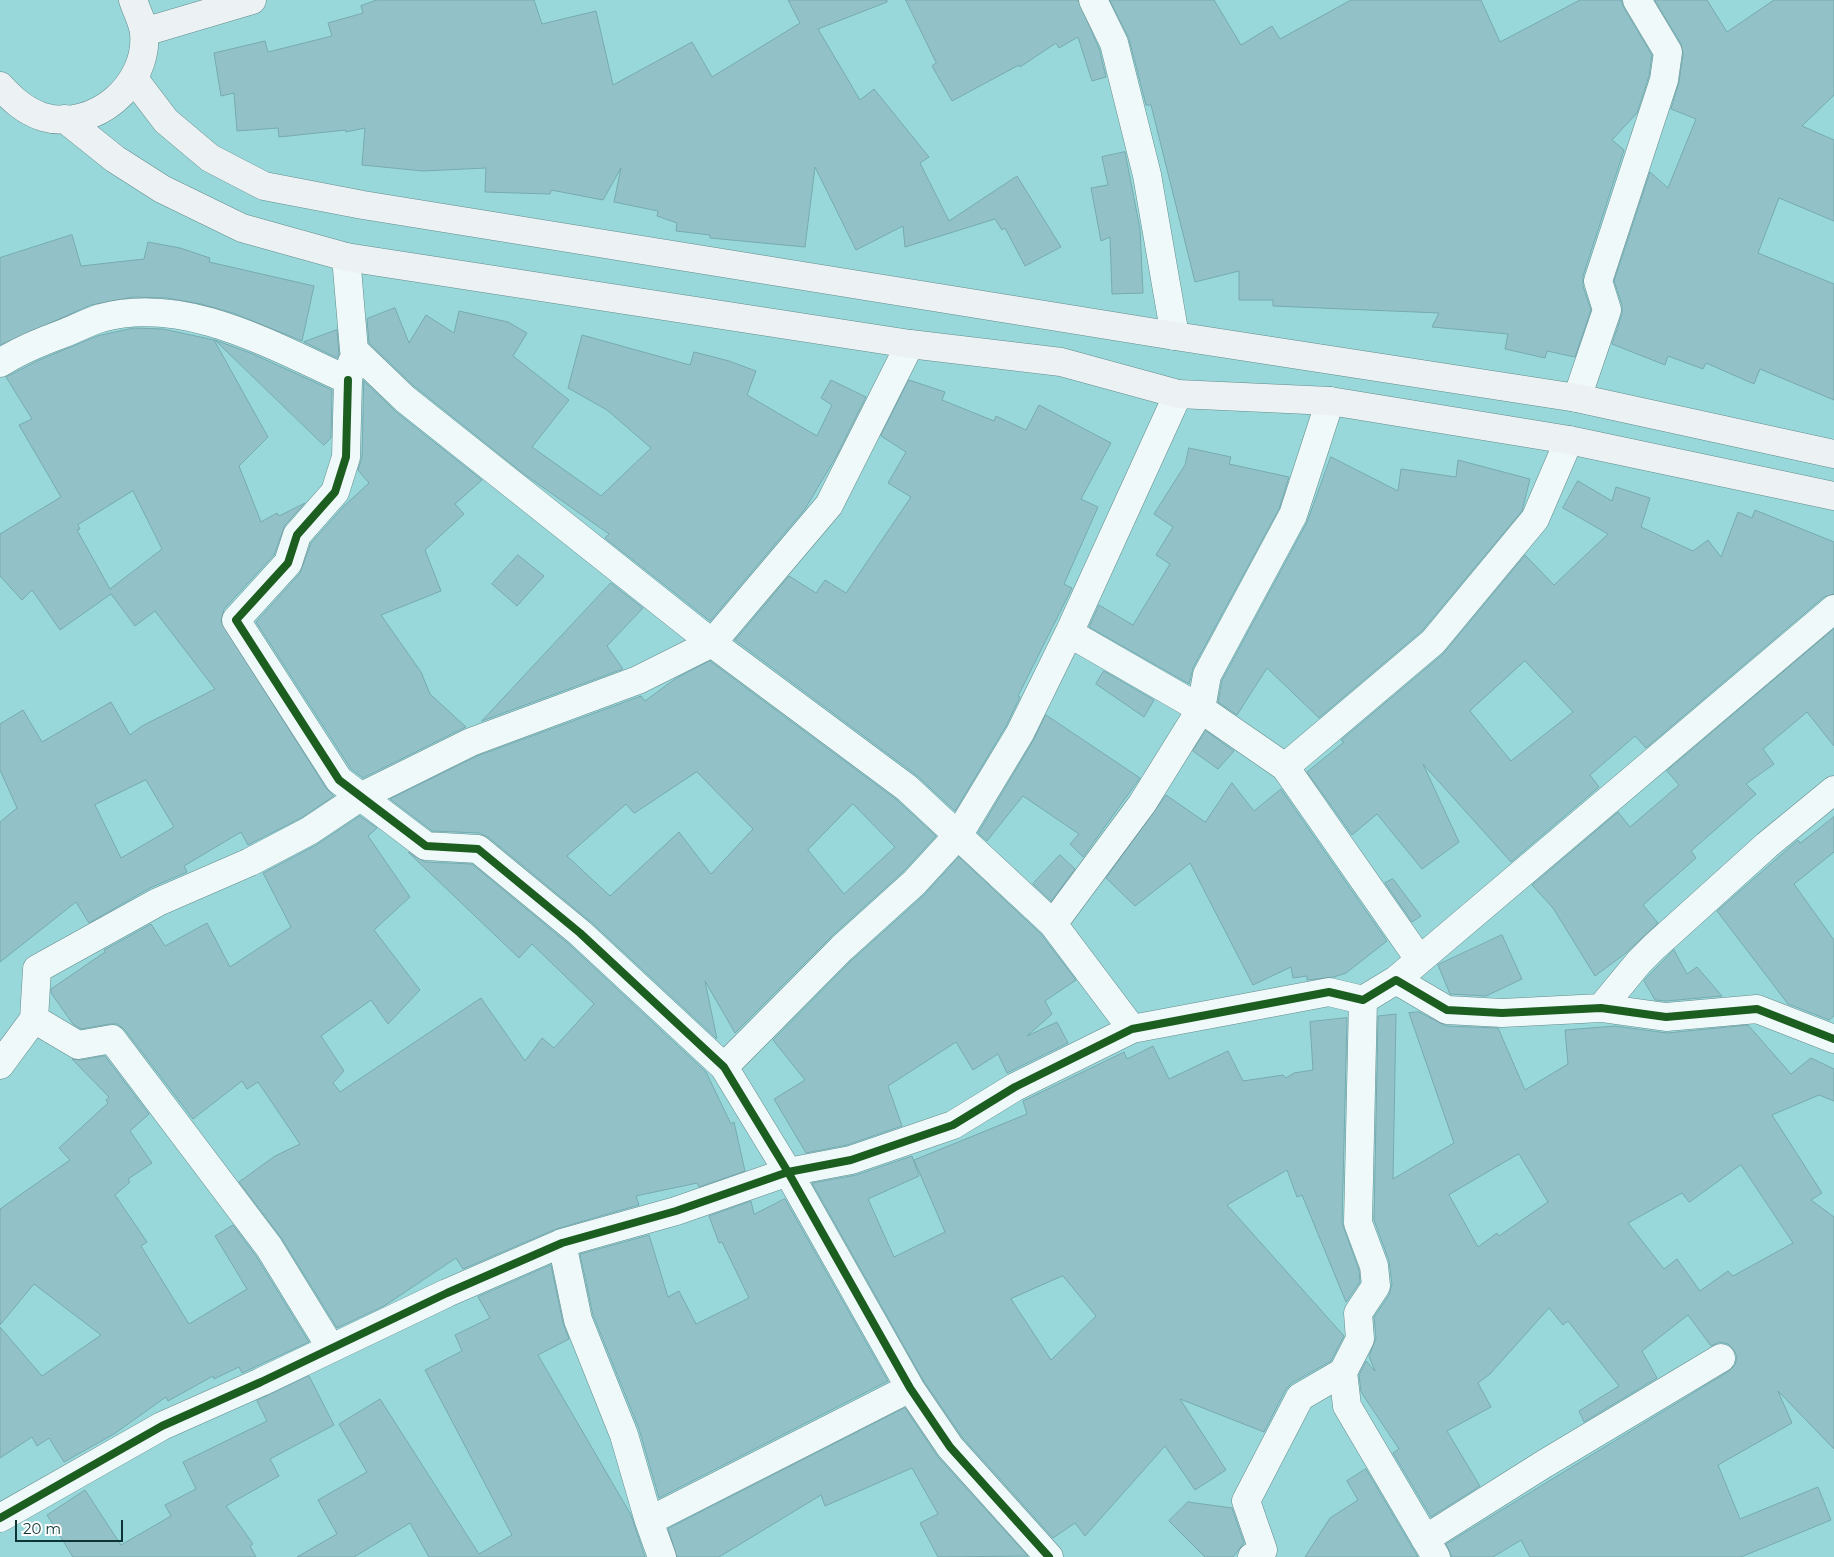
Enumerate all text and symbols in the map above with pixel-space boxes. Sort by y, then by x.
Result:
scale bar [18,1510,125,1542]
text: 20 m [23,1519,61,1538]

